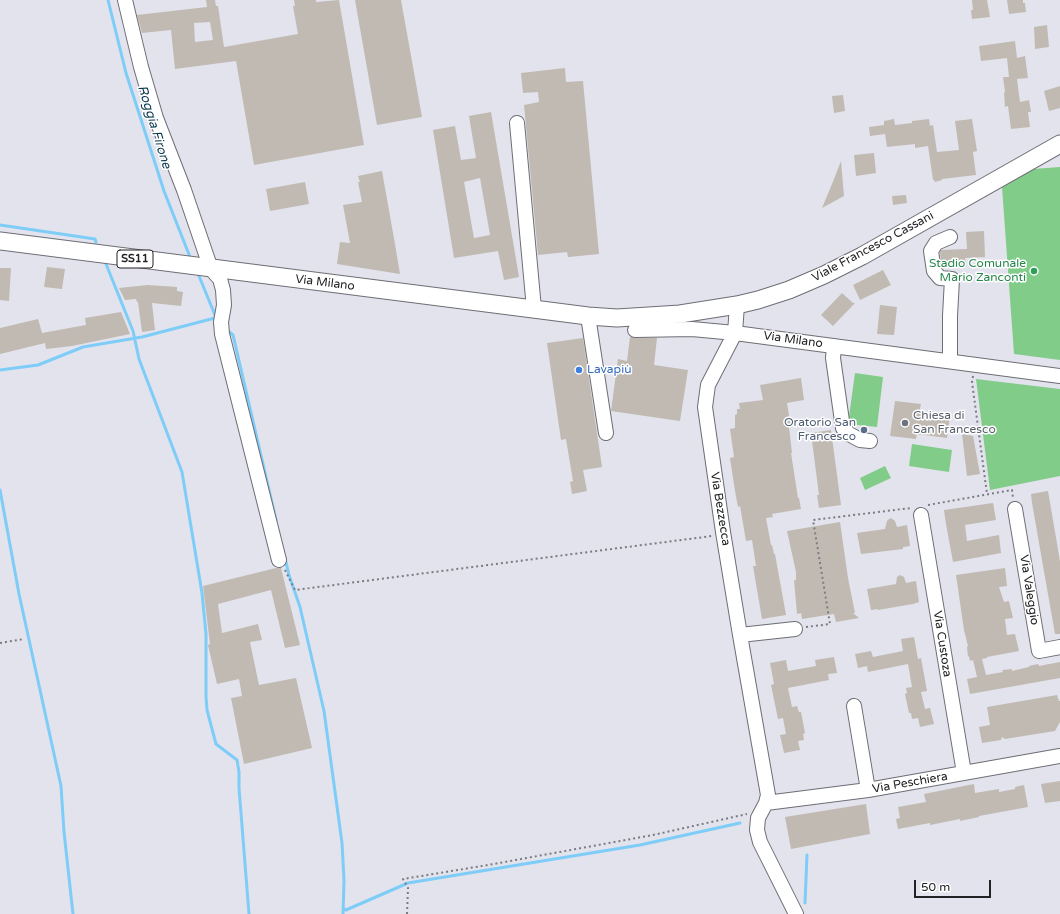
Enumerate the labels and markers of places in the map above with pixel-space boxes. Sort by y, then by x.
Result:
place label: Stadio Comunale Mario Zanconti [929,257,1026,285]
marker: Stadio Comunale Mario Zanconti [1029,266,1039,276]
place label: Lavapiù [587,363,631,377]
marker: Lavapiù [574,365,584,375]
place label: Chiesa di San Francesco [913,409,996,437]
place label: Oratorio San Francesco [784,416,856,444]
marker: Chiesa di San Francesco [900,418,910,428]
marker: Oratorio San Francesco [859,425,869,435]

